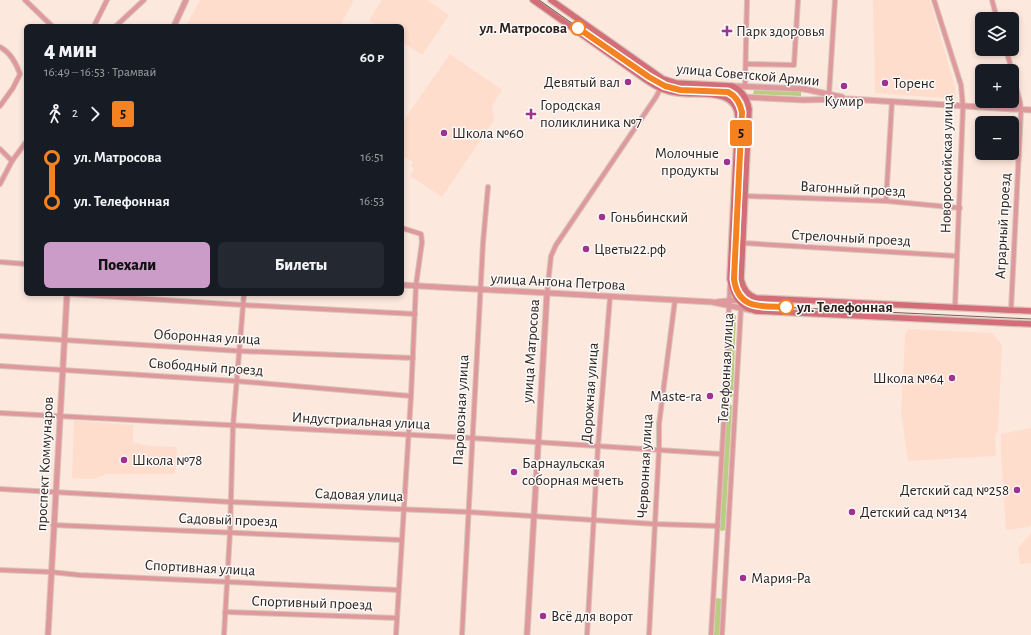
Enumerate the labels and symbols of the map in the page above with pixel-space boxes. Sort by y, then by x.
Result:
marker: ул. Матросова [570,20,586,36]
place label: ул. Матросова [478,21,567,36]
place label: Парк здоровья [736,24,825,39]
marker: Парк здоровья [721,25,733,37]
street label: улица Советской Армии [675,61,820,89]
place label: Девятый вал [544,75,620,90]
place label: Торенс [893,76,935,91]
marker: Девятый вал [623,77,633,87]
marker: Торенс [880,78,890,88]
marker: Кумир [839,81,849,91]
place label: Кумир [824,94,864,109]
street label: Новороссийская улица [938,94,956,233]
place label: Городская поликлиника №7 [540,98,642,130]
marker: Городская поликлиника №7 [525,108,537,120]
line badge: 5 [728,120,754,146]
place label: Школа №60 [452,126,524,141]
marker: Школа №60 [439,128,449,138]
place label: Молочные продукты [655,146,719,178]
marker: Молочные продукты [722,157,732,167]
street label: Аграрный проезд [993,173,1013,279]
street label: Вагонный проезд [800,179,906,199]
place label: Гоньбинский [610,210,688,225]
marker: Гоньбинский [597,212,607,222]
street label: Стрелочный проезд [791,227,911,249]
place label: Цветы22.рф [594,242,666,257]
marker: Цветы22.рф [581,244,591,254]
street label: улица Антона Петрова [489,271,626,293]
street label: улица Матросова [520,298,542,405]
marker: ул. Телефонная [778,299,794,315]
place label: ул. Телефонная [796,300,893,315]
street label: Телефонная улица [716,312,736,424]
street label: Оборонная улица [153,327,261,347]
street label: Дорожная улица [579,342,601,444]
street label: Паровозная улица [451,354,471,466]
street label: Свободный проезд [148,356,264,378]
place label: Школа №64 [873,371,944,386]
marker: Школа №64 [947,373,957,383]
place label: Maste-ra [650,389,702,404]
marker: Maste-ra [705,391,715,401]
street label: проспект Коммунаров [34,396,56,532]
street label: Индустриальная улица [291,410,431,432]
street label: Червонная улица [635,413,655,519]
place label: Школа №78 [132,453,202,468]
marker: Школа №78 [119,455,129,465]
place label: Барнаульская соборная мечеть [522,456,624,488]
marker: Барнаульская соборная мечеть [509,467,519,477]
place label: Детский сад №258 [900,483,1009,498]
marker: Детский сад №258 [1012,485,1022,495]
street label: Садовая улица [314,486,404,504]
place label: Детский сад №134 [860,505,967,520]
marker: Детский сад №134 [847,507,857,517]
street label: Садовый проезд [178,511,278,529]
street label: Спортивная улица [144,558,256,578]
place label: Мария-Ра [751,571,811,586]
marker: Мария-Ра [738,573,748,583]
street label: Спортивный проезд [251,593,373,613]
place label: Всё для ворот [551,609,634,624]
marker: Всё для ворот [538,611,548,621]

